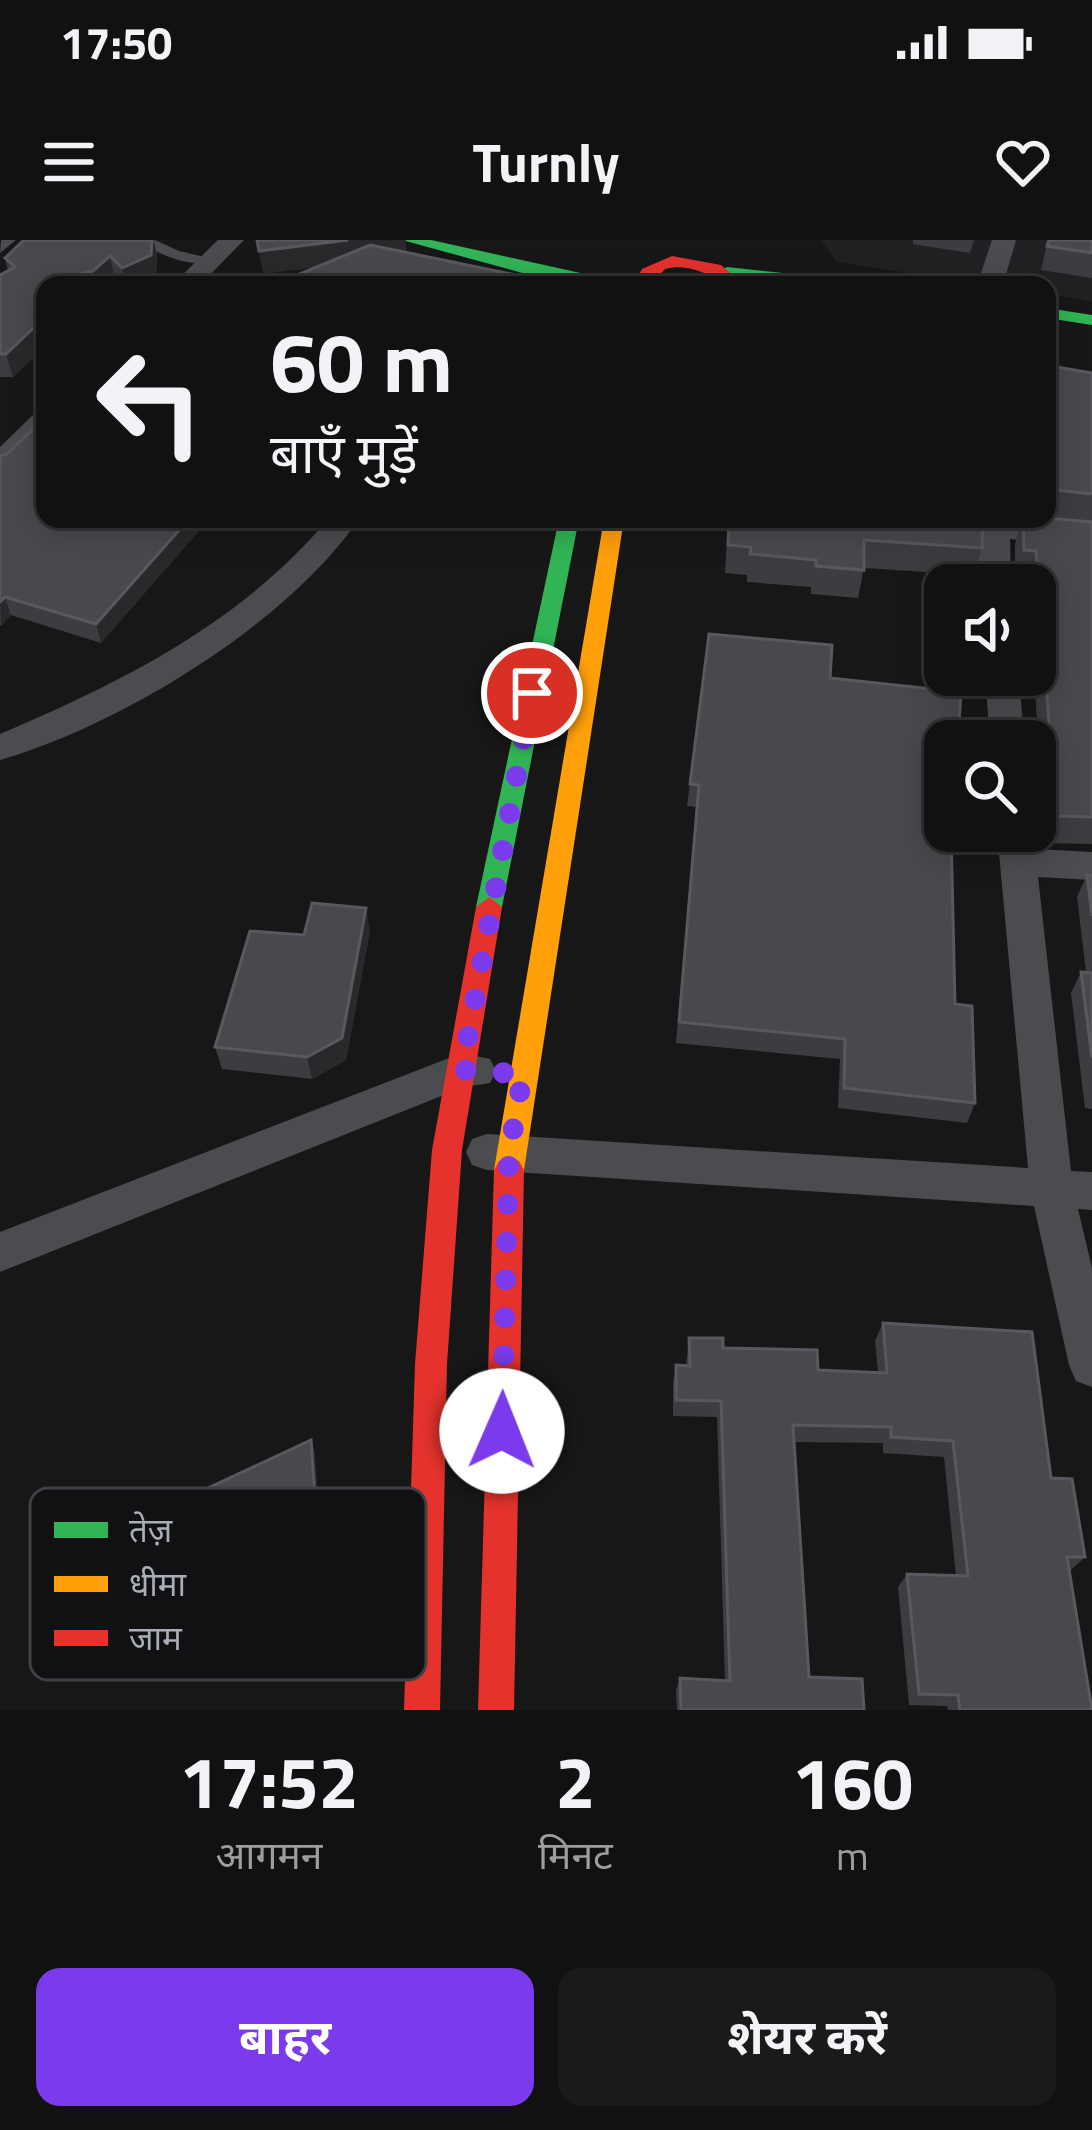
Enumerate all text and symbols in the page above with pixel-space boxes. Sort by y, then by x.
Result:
text: 17:50 [60,8,172,76]
text: Turnly [473,121,619,203]
icon: menu [36,129,102,195]
icon: heart [990,129,1056,195]
text: 60 m [270,297,453,425]
icon: left [72,324,228,480]
text: बाएँ मुड़ें [270,412,418,494]
map controls [924,564,1056,852]
button: sound [924,564,1056,696]
pin [481,642,583,744]
icon: arrive [499,660,565,726]
button: search [924,720,1056,852]
position arrow [439,1368,565,1494]
legend [30,1488,426,1680]
text: तेज़ [129,1505,173,1555]
text: धीमा [129,1559,188,1609]
text: जाम [129,1613,183,1663]
text: 17:52 [179,1726,359,1836]
text: 2 [555,1726,596,1836]
text: 160 [792,1727,913,1837]
text: आगमन [216,1825,322,1884]
text: मिनट [538,1825,613,1884]
text: m [836,1826,869,1885]
button: बाहर [36,1968,534,2106]
button: शेयर करें [558,1968,1056,2106]

